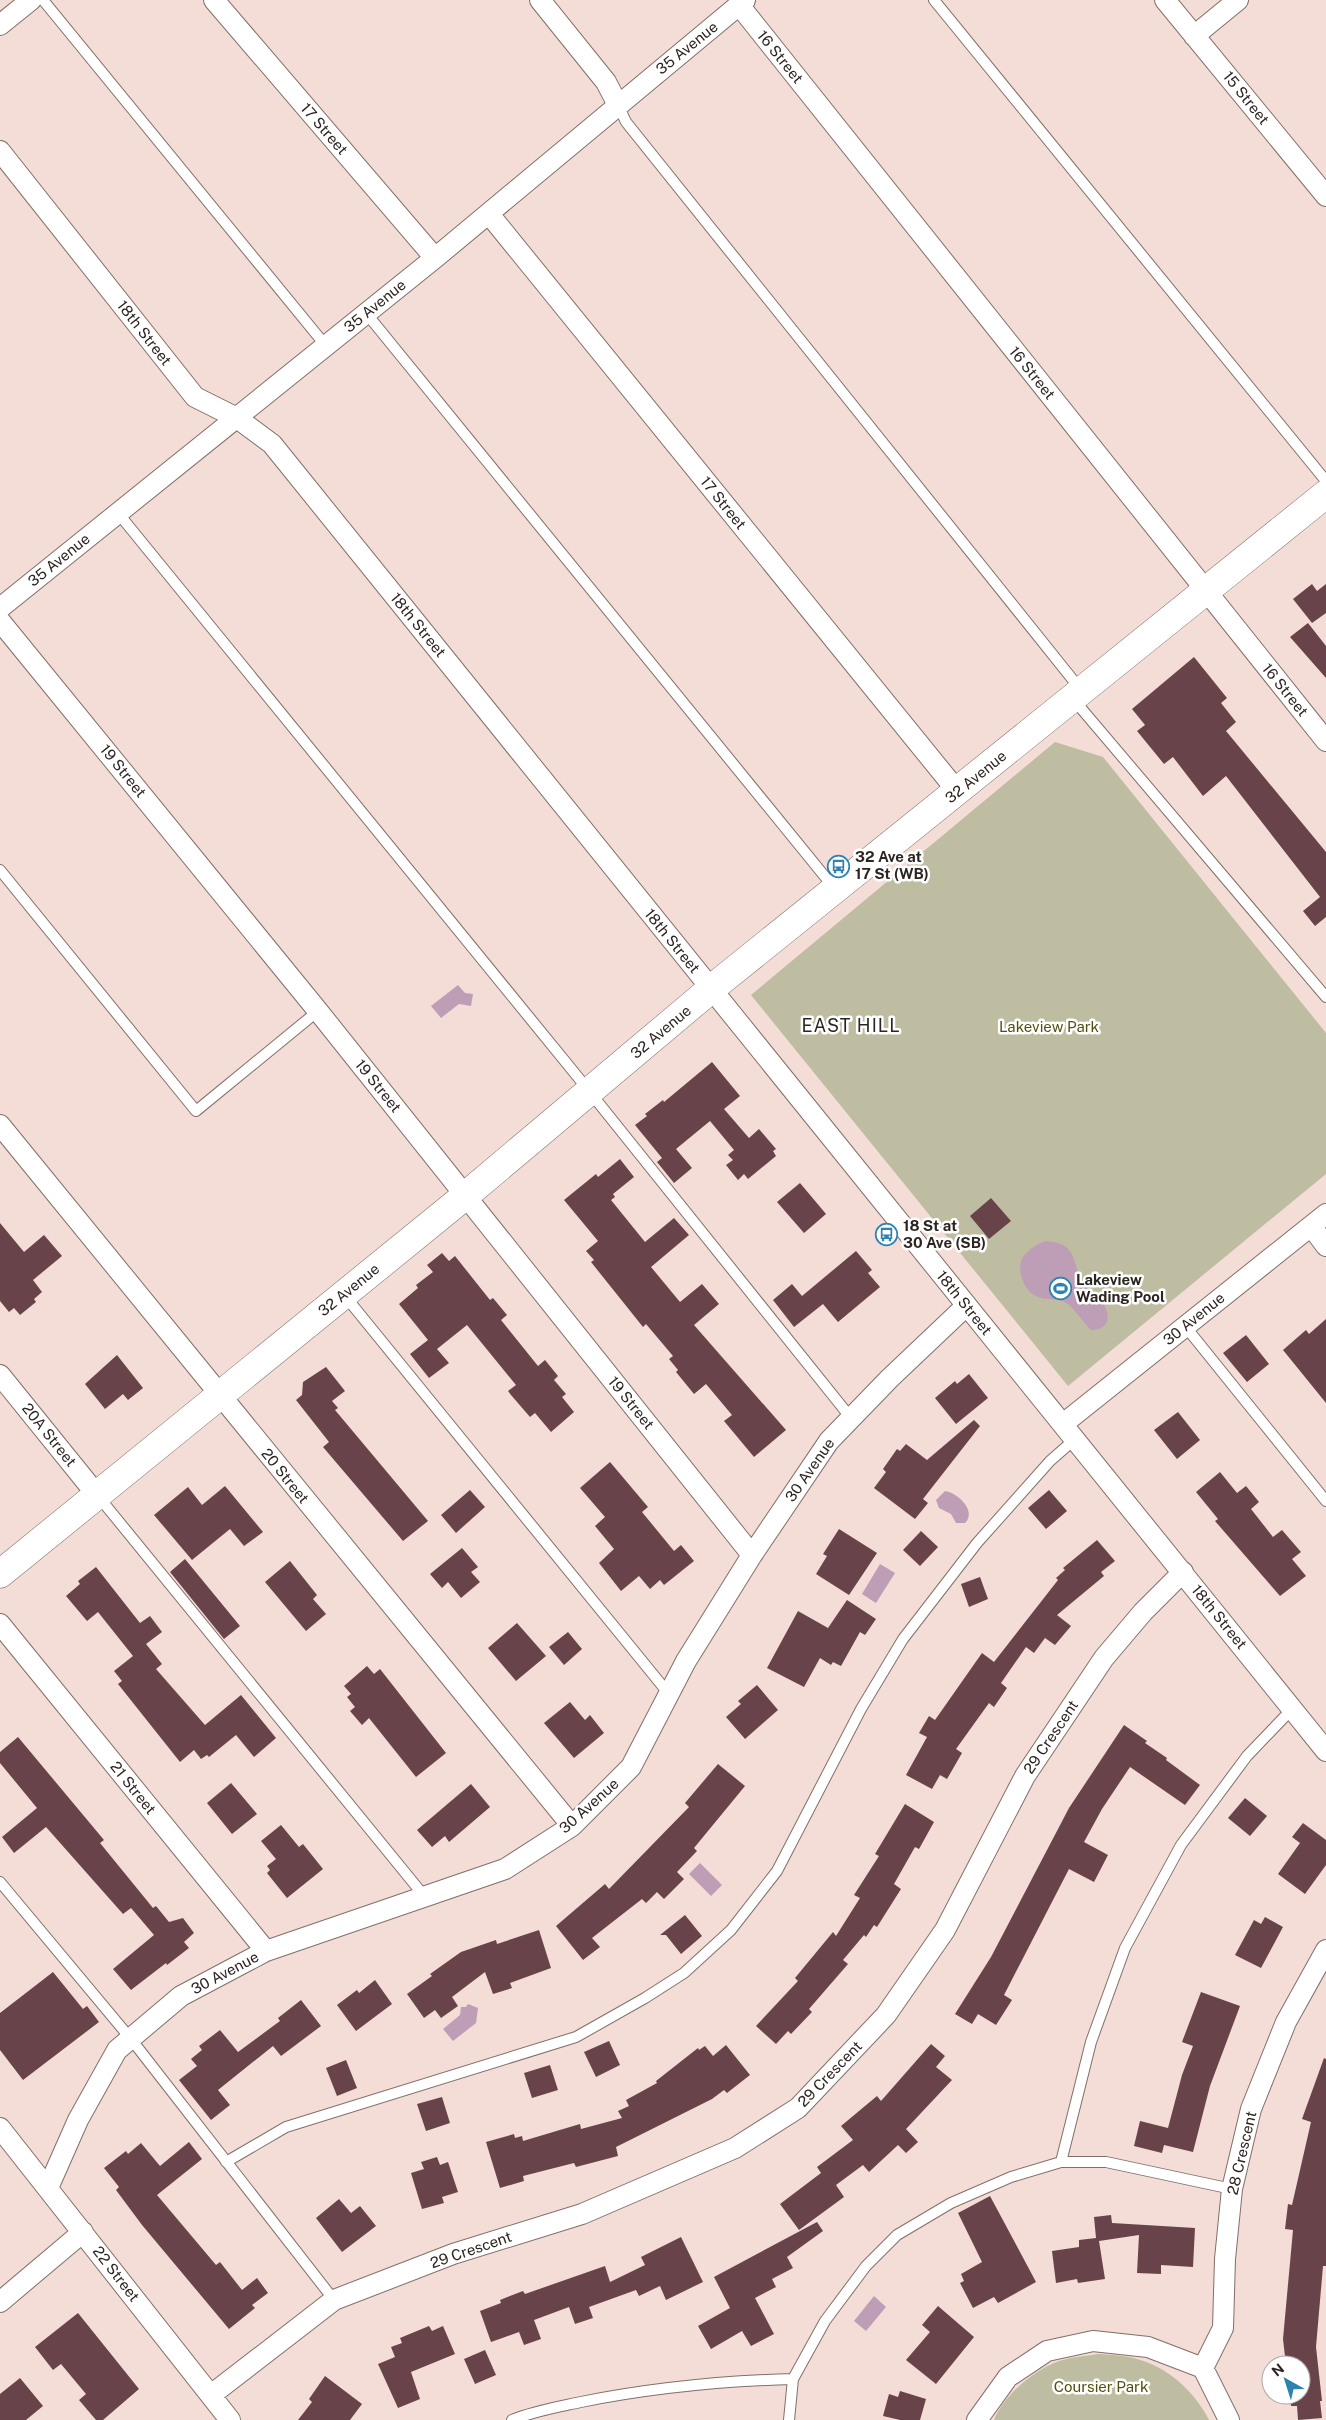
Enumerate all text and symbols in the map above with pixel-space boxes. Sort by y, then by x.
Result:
street label: 35 Avenue [652,18,721,78]
street label: 16 Street [754,27,807,87]
street label: 15 Street [1220,68,1273,128]
street label: 17 Street [297,99,351,158]
street label: 35 Avenue [340,276,409,336]
street label: 18th Street [114,297,175,369]
street label: 16 Street [1006,343,1059,403]
street label: 17 Street [697,473,750,532]
street label: 35 Avenue [24,530,93,590]
street label: 18th Street [387,589,450,660]
street label: 16 Street [1259,660,1312,720]
street label: 19 Street [97,741,150,801]
street label: 32 Avenue [942,747,1010,806]
place label: 32 Ave at 17 St (WB) [855,848,929,882]
bus stop icon: 32 Ave at 17 St (WB) [827,854,851,878]
street label: 18th Street [641,905,704,976]
street label: 32 Avenue [627,1001,694,1062]
district label: EAST HILL [801,1015,901,1036]
park label: Lakeview Park [999,1018,1099,1035]
street label: 19 Street [352,1056,405,1116]
place label: 18 St at 30 Ave (SB) [903,1217,986,1251]
bus stop icon: 18 St at 30 Ave (SB) [875,1223,899,1247]
street label: 32 Avenue [315,1260,383,1319]
street label: 18th Street [933,1267,996,1338]
place label: Lakeview Wading Pool [1076,1271,1165,1305]
sports icon: Lakeview Wading Pool [1048,1277,1072,1301]
street label: 30 Avenue [1160,1289,1228,1348]
street label: 19 Street [605,1373,658,1433]
street label: 20A Street [19,1400,80,1470]
street label: 30 Avenue [781,1435,838,1505]
street label: 20 Street [258,1445,313,1507]
street label: 18th Street [1188,1581,1251,1652]
street label: 29 Crescent [1020,1697,1081,1777]
street label: 21 Street [107,1758,160,1817]
street label: 30 Avenue [556,1775,622,1837]
street label: 30 Avenue [188,1948,261,1997]
street label: 29 Crescent [794,2037,865,2110]
street label: 28 Crescent [1224,2109,1259,2196]
street label: 29 Crescent [428,2228,514,2271]
street label: 22 Street [90,2243,143,2305]
north arrow [1261,2355,1311,2405]
text: N [1269,2360,1287,2380]
park label: Coursier Park [1054,2378,1148,2395]

